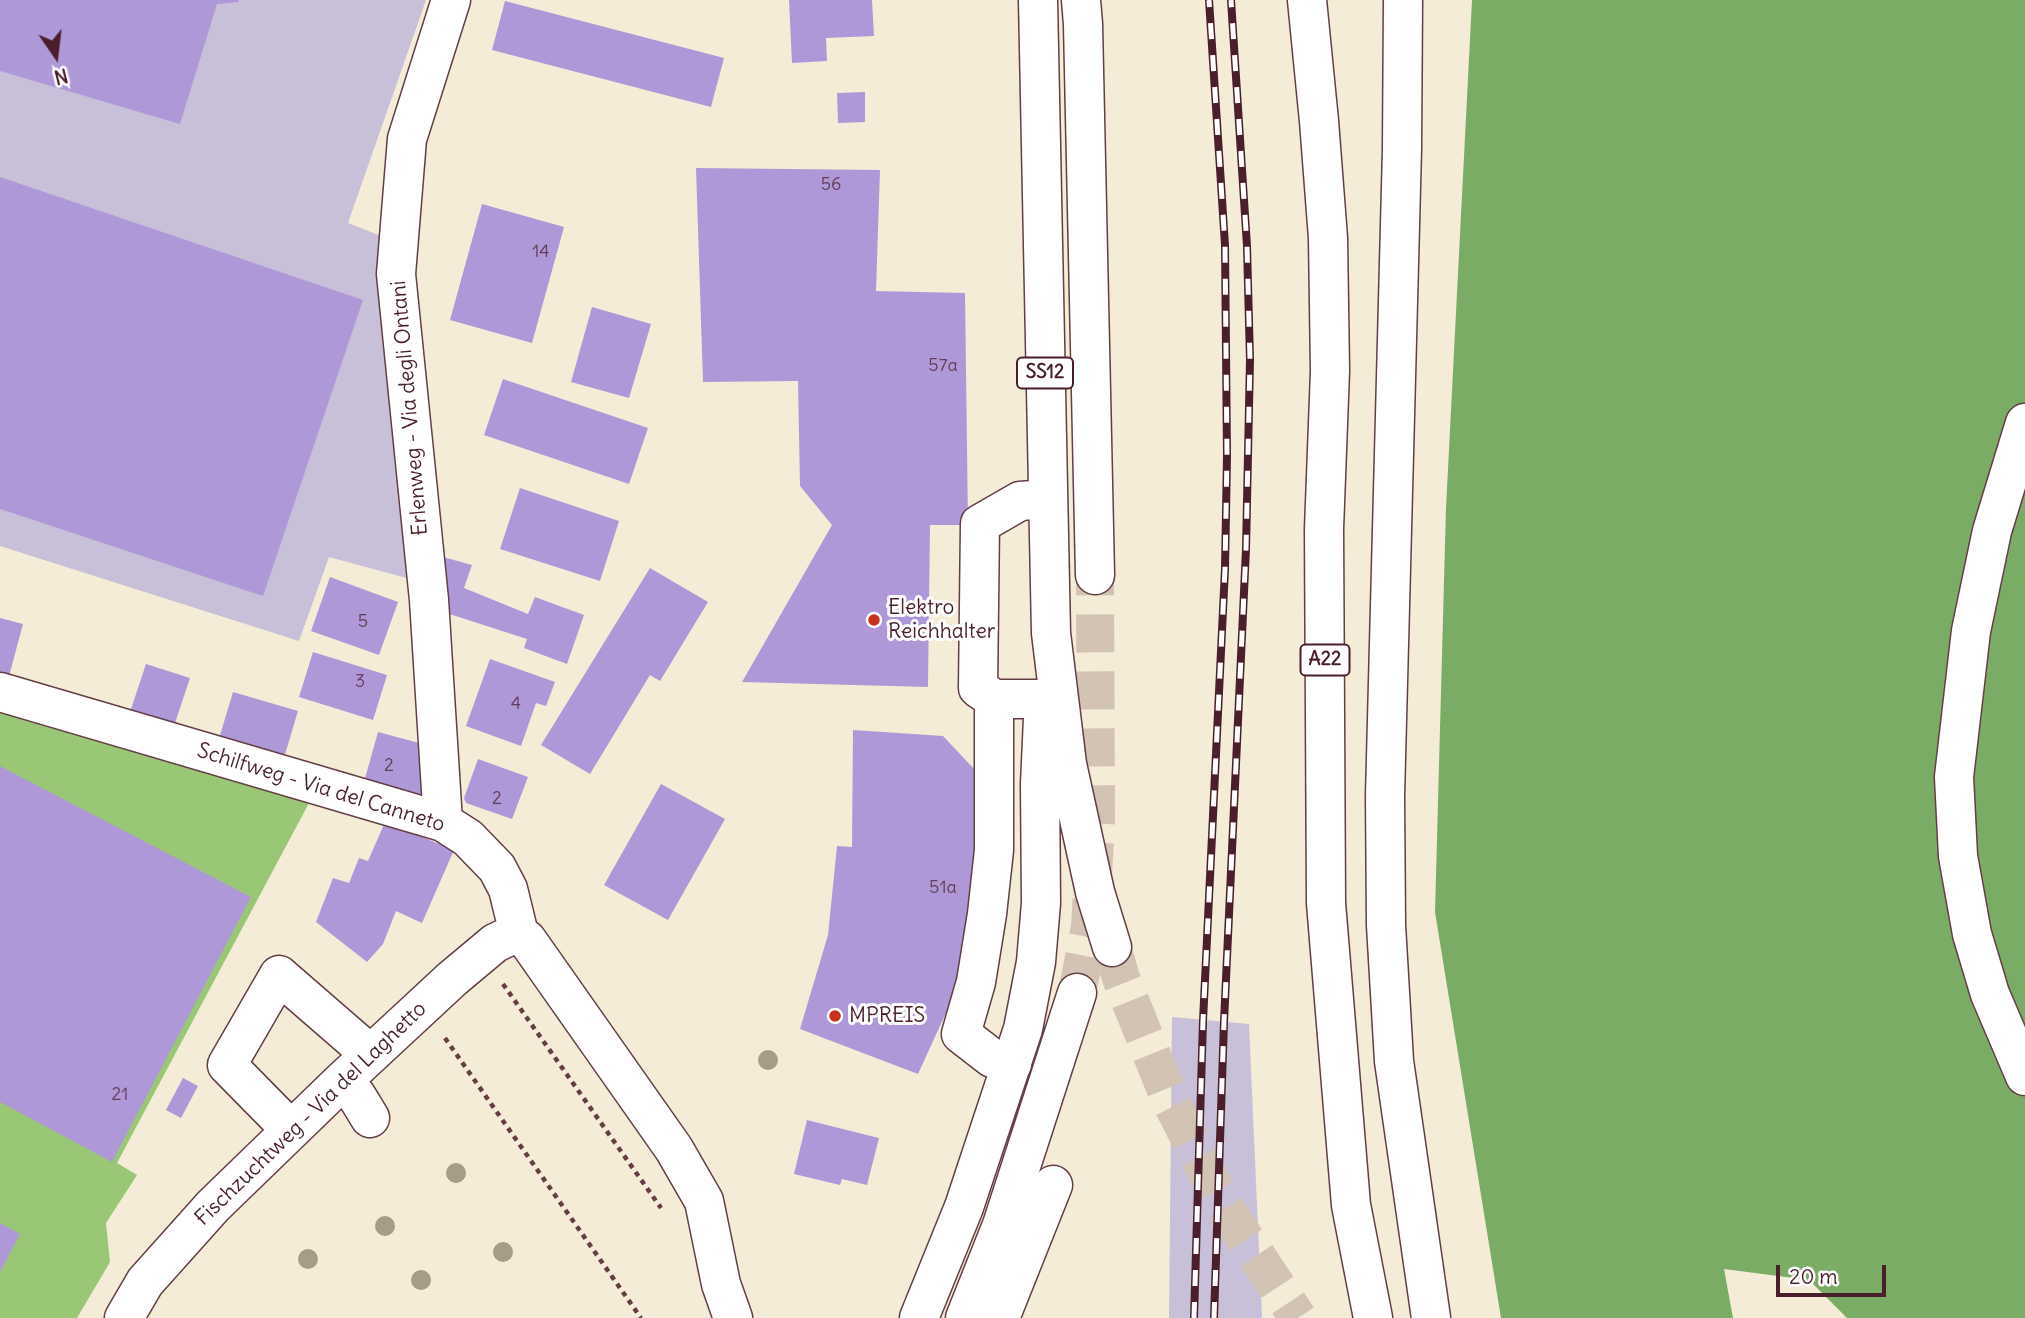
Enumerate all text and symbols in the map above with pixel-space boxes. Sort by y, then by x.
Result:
north arrow [21,21,91,91]
text: N [52,63,70,90]
house number: 56 [821,174,841,196]
house number: 14 [532,241,550,263]
street label: Erlenweg - Via degli Ontani [386,279,434,537]
house number: 57a [928,355,958,377]
road number: SS12 [1017,358,1073,388]
place label: Elektro Reichhalter [888,595,995,645]
house number: 5 [358,611,368,633]
marker: Elektro Reichhalter [866,612,882,628]
road number: A22 [1300,645,1350,676]
house number: 3 [355,671,365,693]
house number: 4 [511,693,521,715]
street label: Schilfweg - Via del Canneto [194,738,448,838]
house number: 2 [384,755,394,777]
house number: 2 [492,788,502,810]
house number: 51a [929,877,957,899]
street label: Fischzuchtweg - Via del Laghetto [190,997,432,1231]
place label: MPREIS [849,1003,925,1029]
marker: MPREIS [827,1008,843,1024]
house number: 21 [111,1084,129,1106]
scale bar [1780,1252,1890,1296]
text: 20 m [1789,1263,1838,1290]

